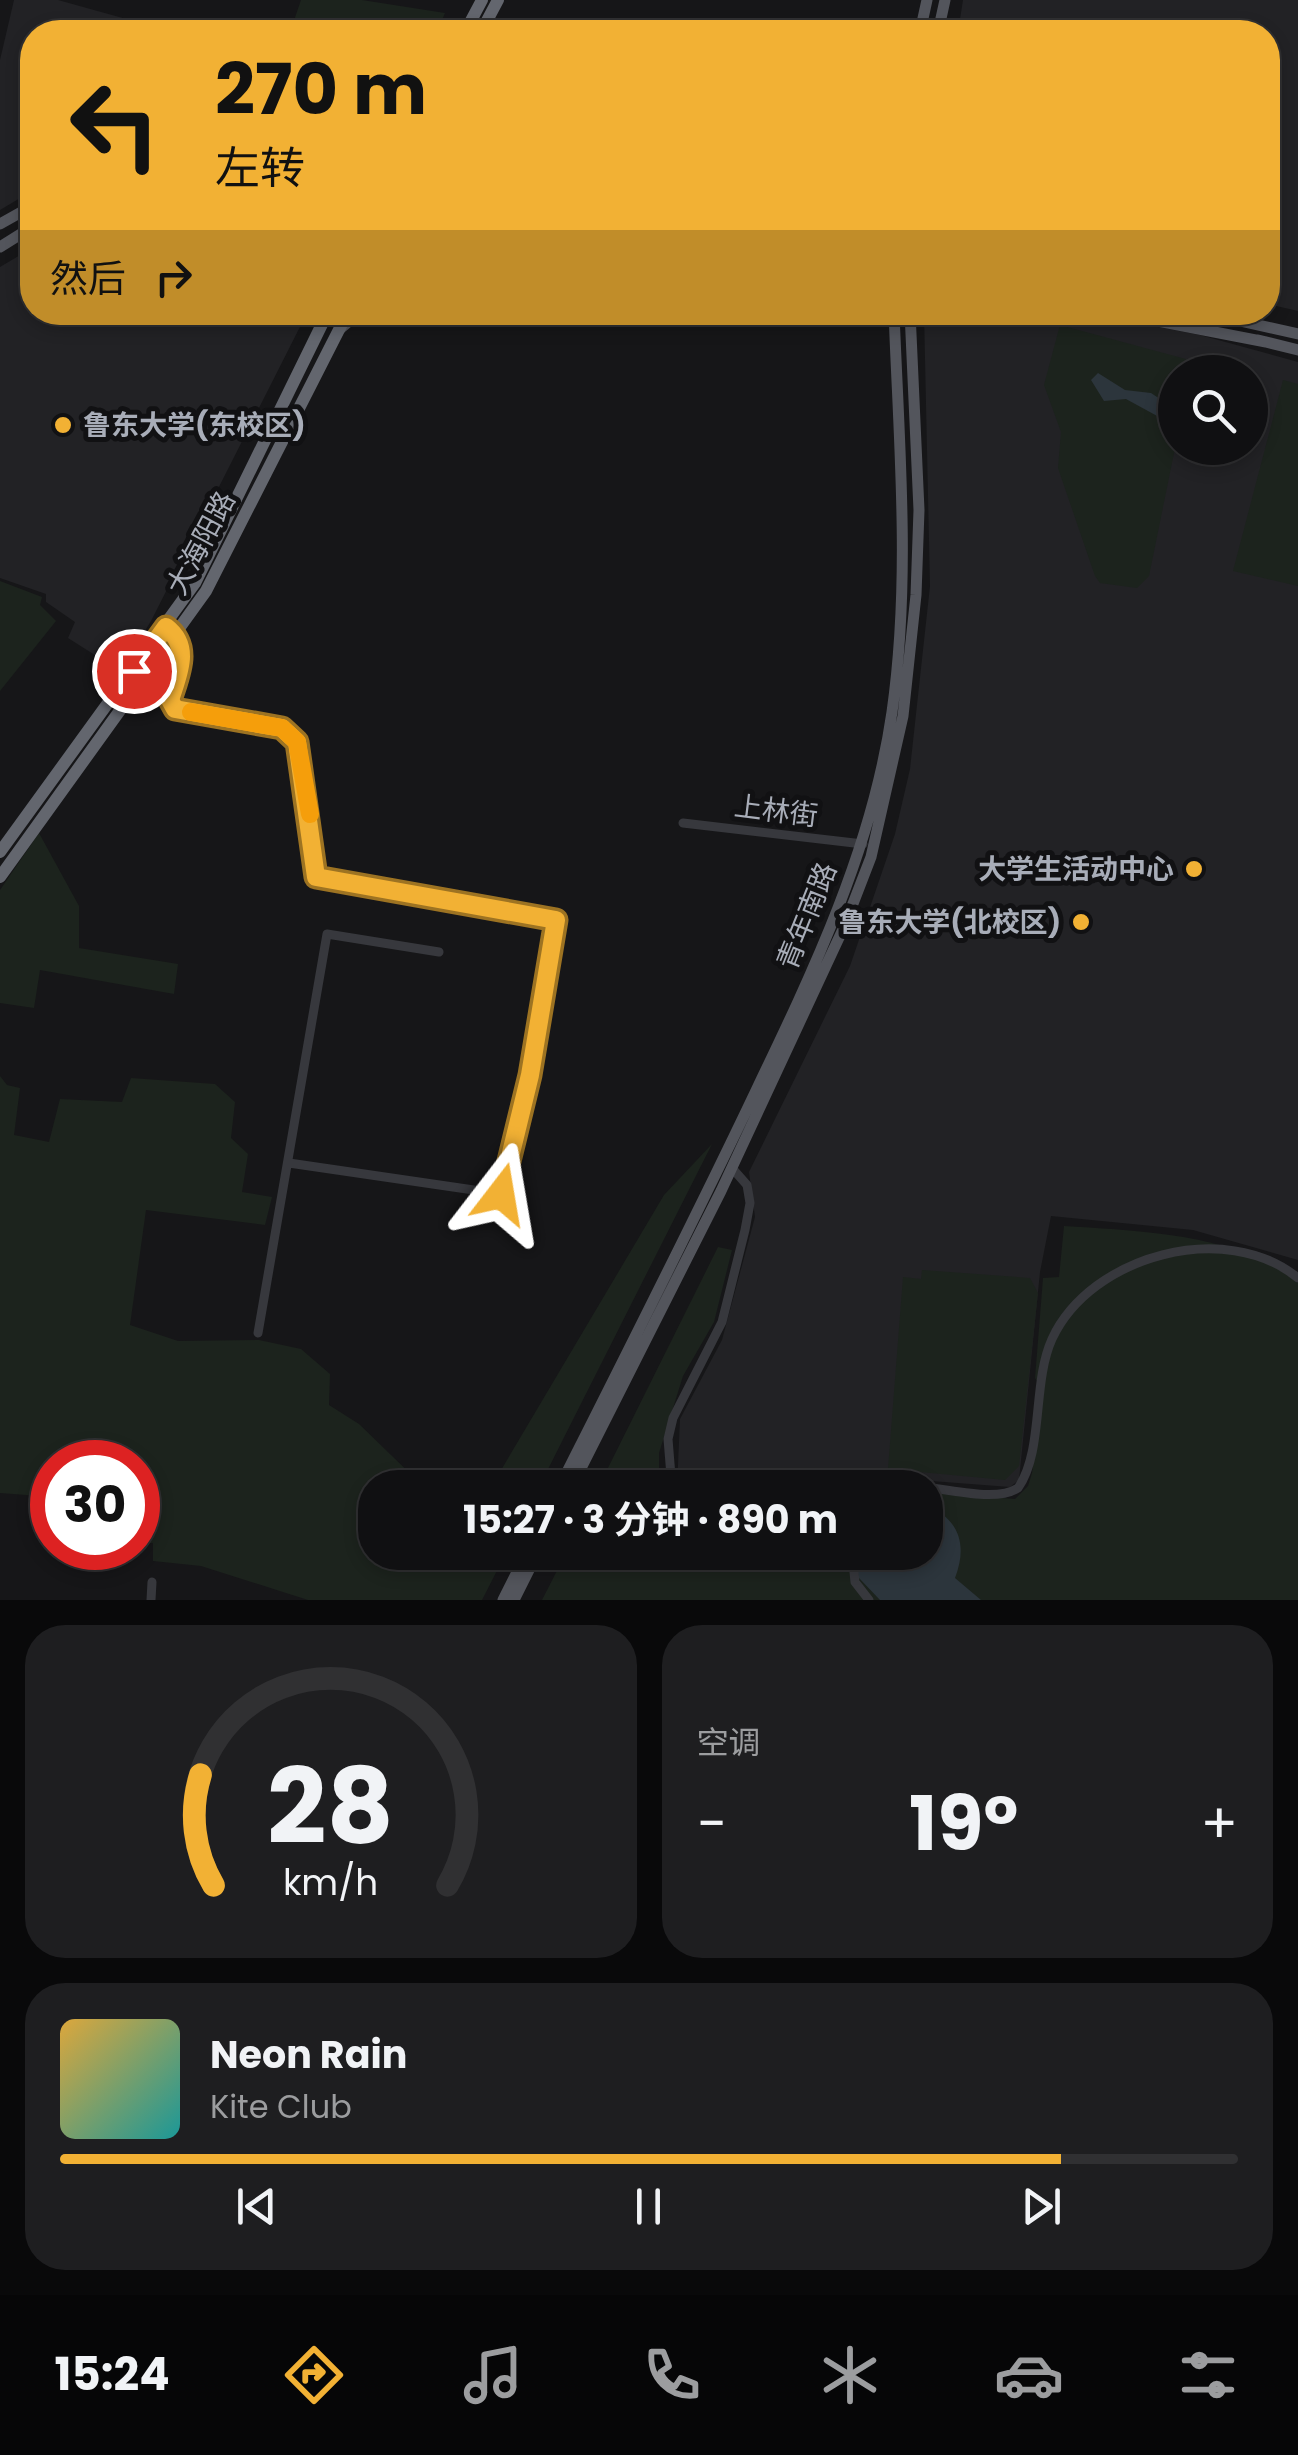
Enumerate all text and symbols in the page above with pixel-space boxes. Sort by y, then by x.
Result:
text: 270 m [215,40,427,139]
icon: left [50,60,180,190]
text: 左转 [215,137,305,200]
icon: right [146,250,201,305]
text: 然后 [50,252,126,305]
map controls [1158,355,1268,465]
button: search [1158,355,1268,465]
place label: 鲁东大学(东校区) [83,406,306,445]
marker: 鲁东大学(东校区) [52,414,74,436]
street label: 大海阳路 [157,484,245,602]
pin [92,629,177,714]
icon: arrive [107,644,162,699]
street label: 上林街 [732,787,820,835]
place label: 大学生活动中心 [978,850,1174,889]
street label: 青年南路 [768,857,846,975]
marker: 大学生活动中心 [1183,858,1205,880]
place label: 鲁东大学(北校区) [838,903,1061,942]
marker: 鲁东大学(北校区) [1070,911,1092,933]
position arrow [449,1142,553,1246]
speed limit sign: 30 [30,1440,160,1570]
text: 15:27 · 3 分钟 · 890 m [463,1493,838,1546]
text: 空调 [697,1720,761,1765]
text: 28 [267,1734,394,1879]
text: 19° [909,1771,1018,1876]
text: − [697,1785,727,1862]
text: + [1200,1785,1238,1862]
text: km/h [283,1857,378,1908]
text: Neon Rain [210,2028,407,2081]
text: Kite Club [210,2084,352,2129]
icon: previous [229,2179,284,2234]
icon: pause [621,2179,676,2234]
icon: next [1014,2179,1069,2234]
icon: directions [279,2340,349,2410]
icon: music [458,2340,528,2410]
icon: phone [637,2340,707,2410]
icon: climate [815,2340,885,2410]
icon: car [994,2340,1064,2410]
icon: filters [1173,2340,1243,2410]
text: 15:24 [54,2343,170,2406]

